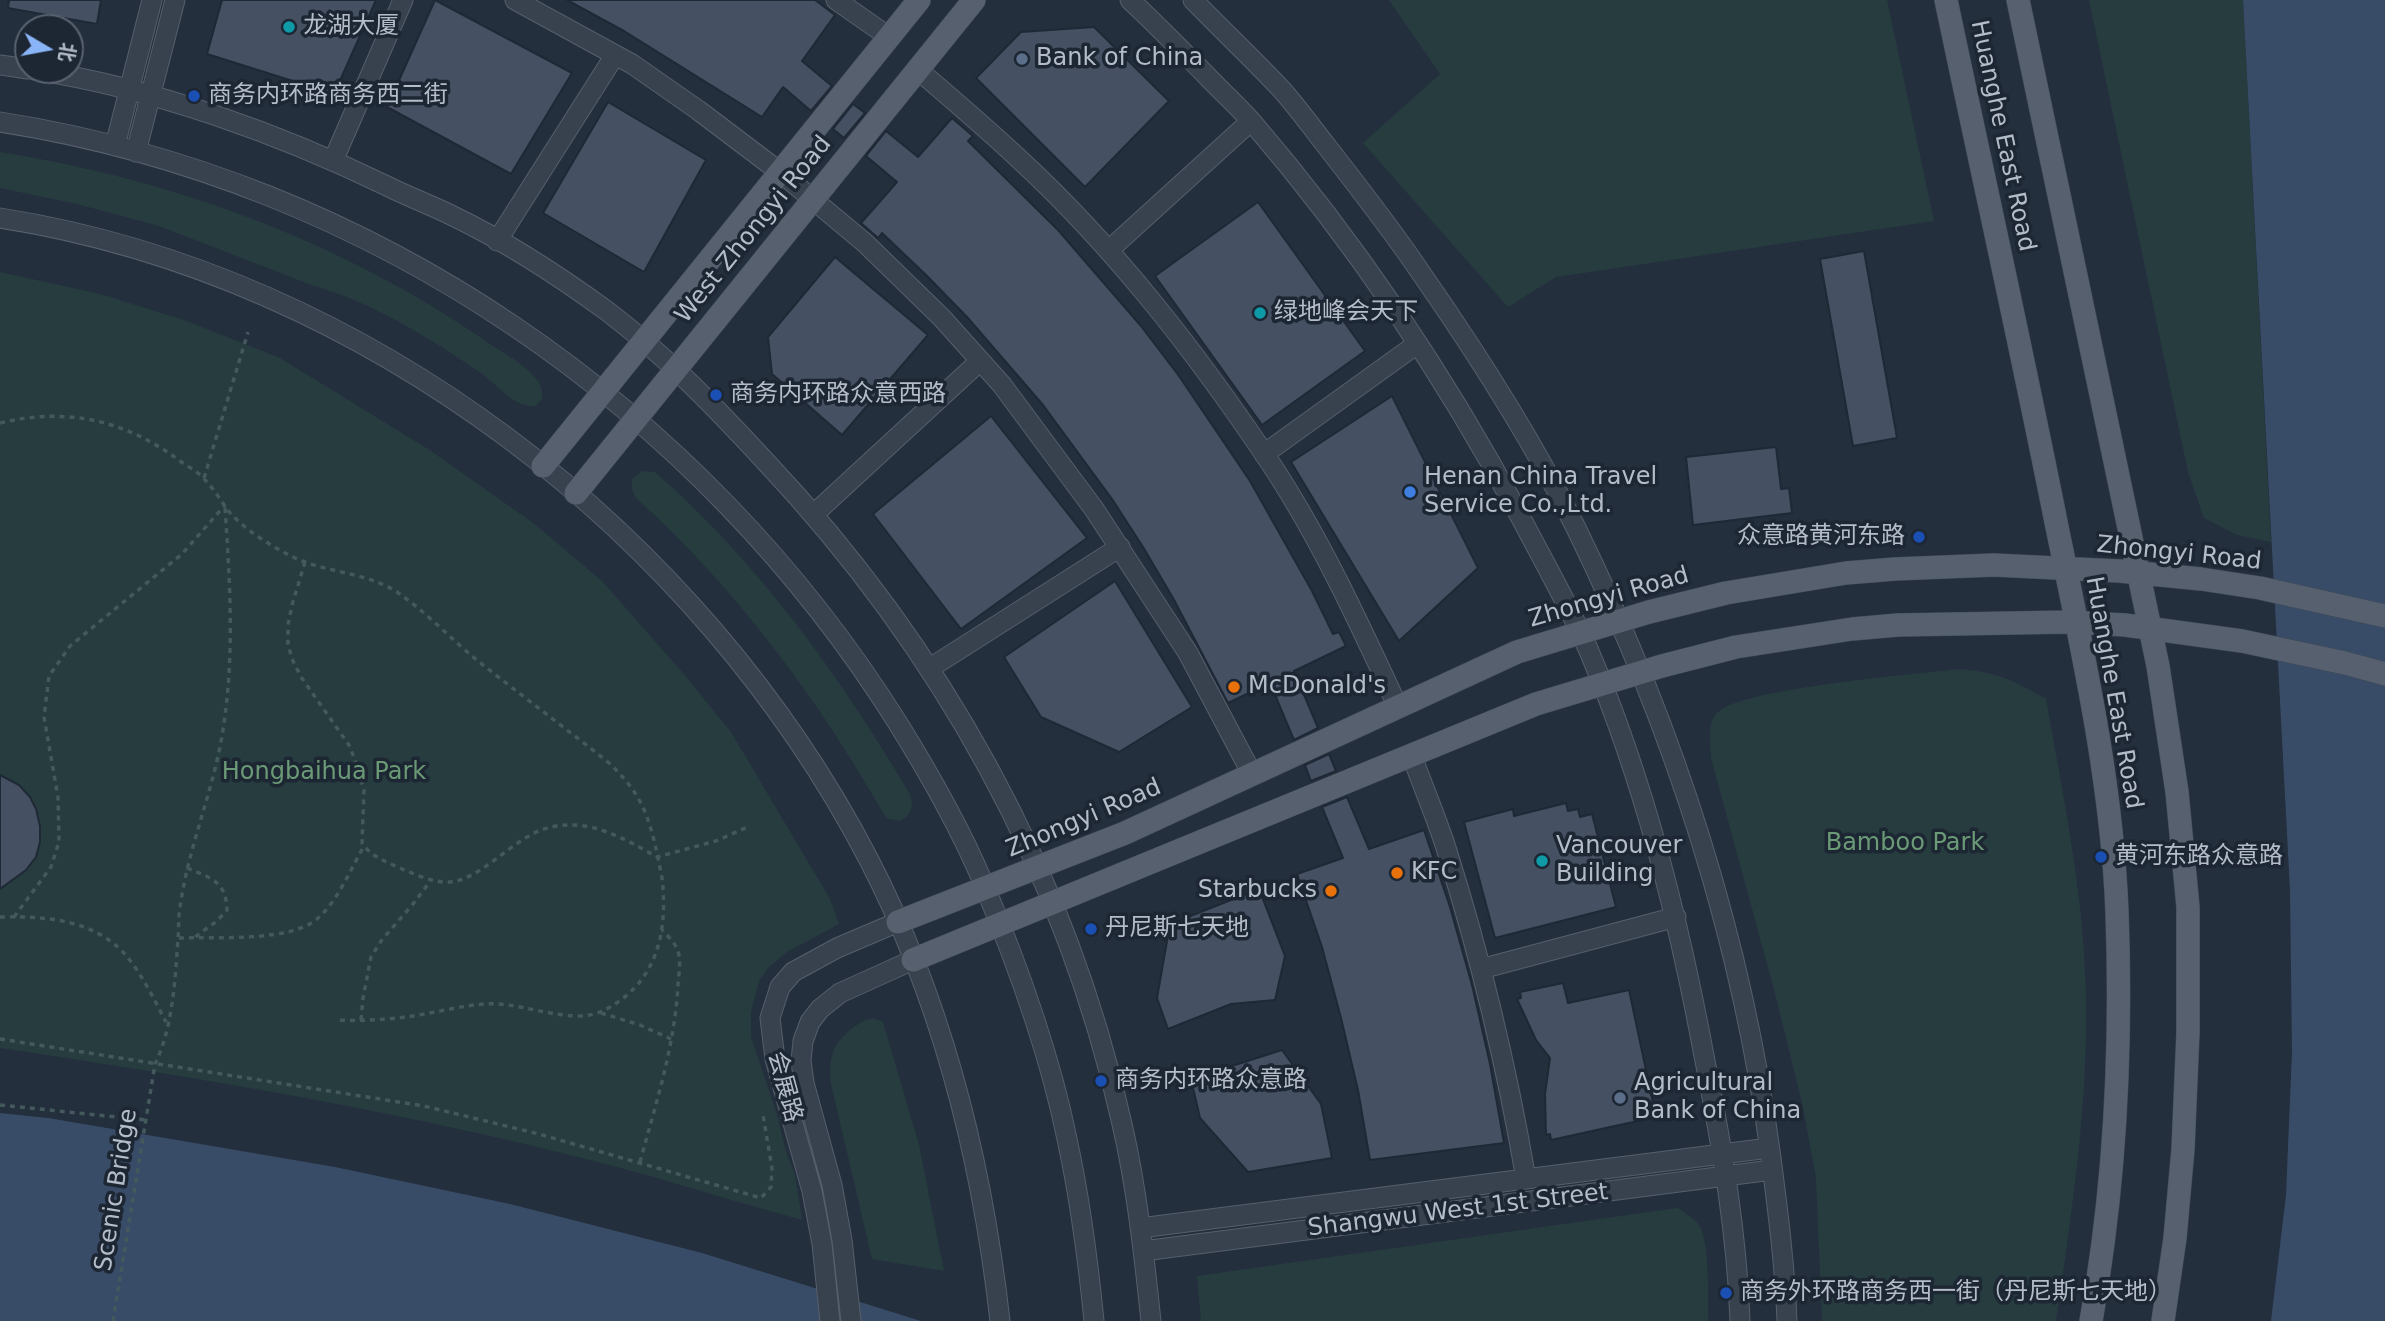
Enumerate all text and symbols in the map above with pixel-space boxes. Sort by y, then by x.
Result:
place label: 龙湖大厦 [303,13,399,41]
north arrow [14,14,84,84]
street label: Huanghe East Road [1963,18,2041,254]
marker: 龙湖大厦 [281,19,297,35]
text: 北 [55,41,80,64]
place label: Bank of China [1036,45,1203,73]
marker: Bank of China [1014,51,1030,67]
place label: 商务内环路商务西二街 [208,82,448,110]
marker: 商务内环路商务西二街 [186,88,202,104]
street label: West Zhongyi Road [670,131,838,329]
place label: 绿地峰会天下 [1274,299,1418,327]
marker: 绿地峰会天下 [1252,305,1268,321]
place label: 商务内环路众意西路 [730,381,946,409]
marker: 商务内环路众意西路 [708,387,724,403]
place label: Henan China Travel Service Co.,Ltd. [1424,464,1657,520]
marker: Henan China Travel Service Co.,Ltd. [1402,484,1418,500]
place label: 众意路黄河东路 [1737,523,1905,551]
marker: 众意路黄河东路 [1911,529,1927,545]
street label: Zhongyi Road [2095,531,2263,577]
street label: Zhongyi Road [1525,561,1693,635]
street label: Huanghe East Road [2078,574,2148,812]
place label: McDonald's [1248,673,1386,701]
marker: McDonald's [1226,679,1242,695]
park label: Hongbaihua Park [222,759,426,787]
street label: Zhongyi Road [1002,773,1166,865]
park label: Bamboo Park [1826,830,1984,858]
place label: Vancouver Building [1556,833,1682,889]
place label: 黄河东路众意路 [2115,843,2283,871]
marker: 黄河东路众意路 [2093,849,2109,865]
marker: Vancouver Building [1534,853,1550,869]
place label: KFC [1411,859,1457,887]
marker: KFC [1389,865,1405,881]
place label: Starbucks [1198,877,1317,905]
marker: Starbucks [1323,883,1339,899]
place label: 丹尼斯七天地 [1105,915,1249,943]
marker: 丹尼斯七天地 [1083,921,1099,937]
street label: 会展路 [761,1048,807,1126]
place label: 商务内环路众意路 [1115,1067,1307,1095]
place label: Agricultural Bank of China [1634,1070,1801,1126]
marker: 商务内环路众意路 [1093,1073,1109,1089]
marker: Agricultural Bank of China [1612,1090,1628,1106]
street label: Scenic Bridge [90,1107,144,1273]
street label: Shangwu West 1st Street [1306,1178,1610,1244]
place label: 商务外环路商务西一街（丹尼斯七天地） [1740,1279,2172,1307]
marker: 商务外环路商务西一街（丹尼斯七天地） [1718,1285,1734,1301]

